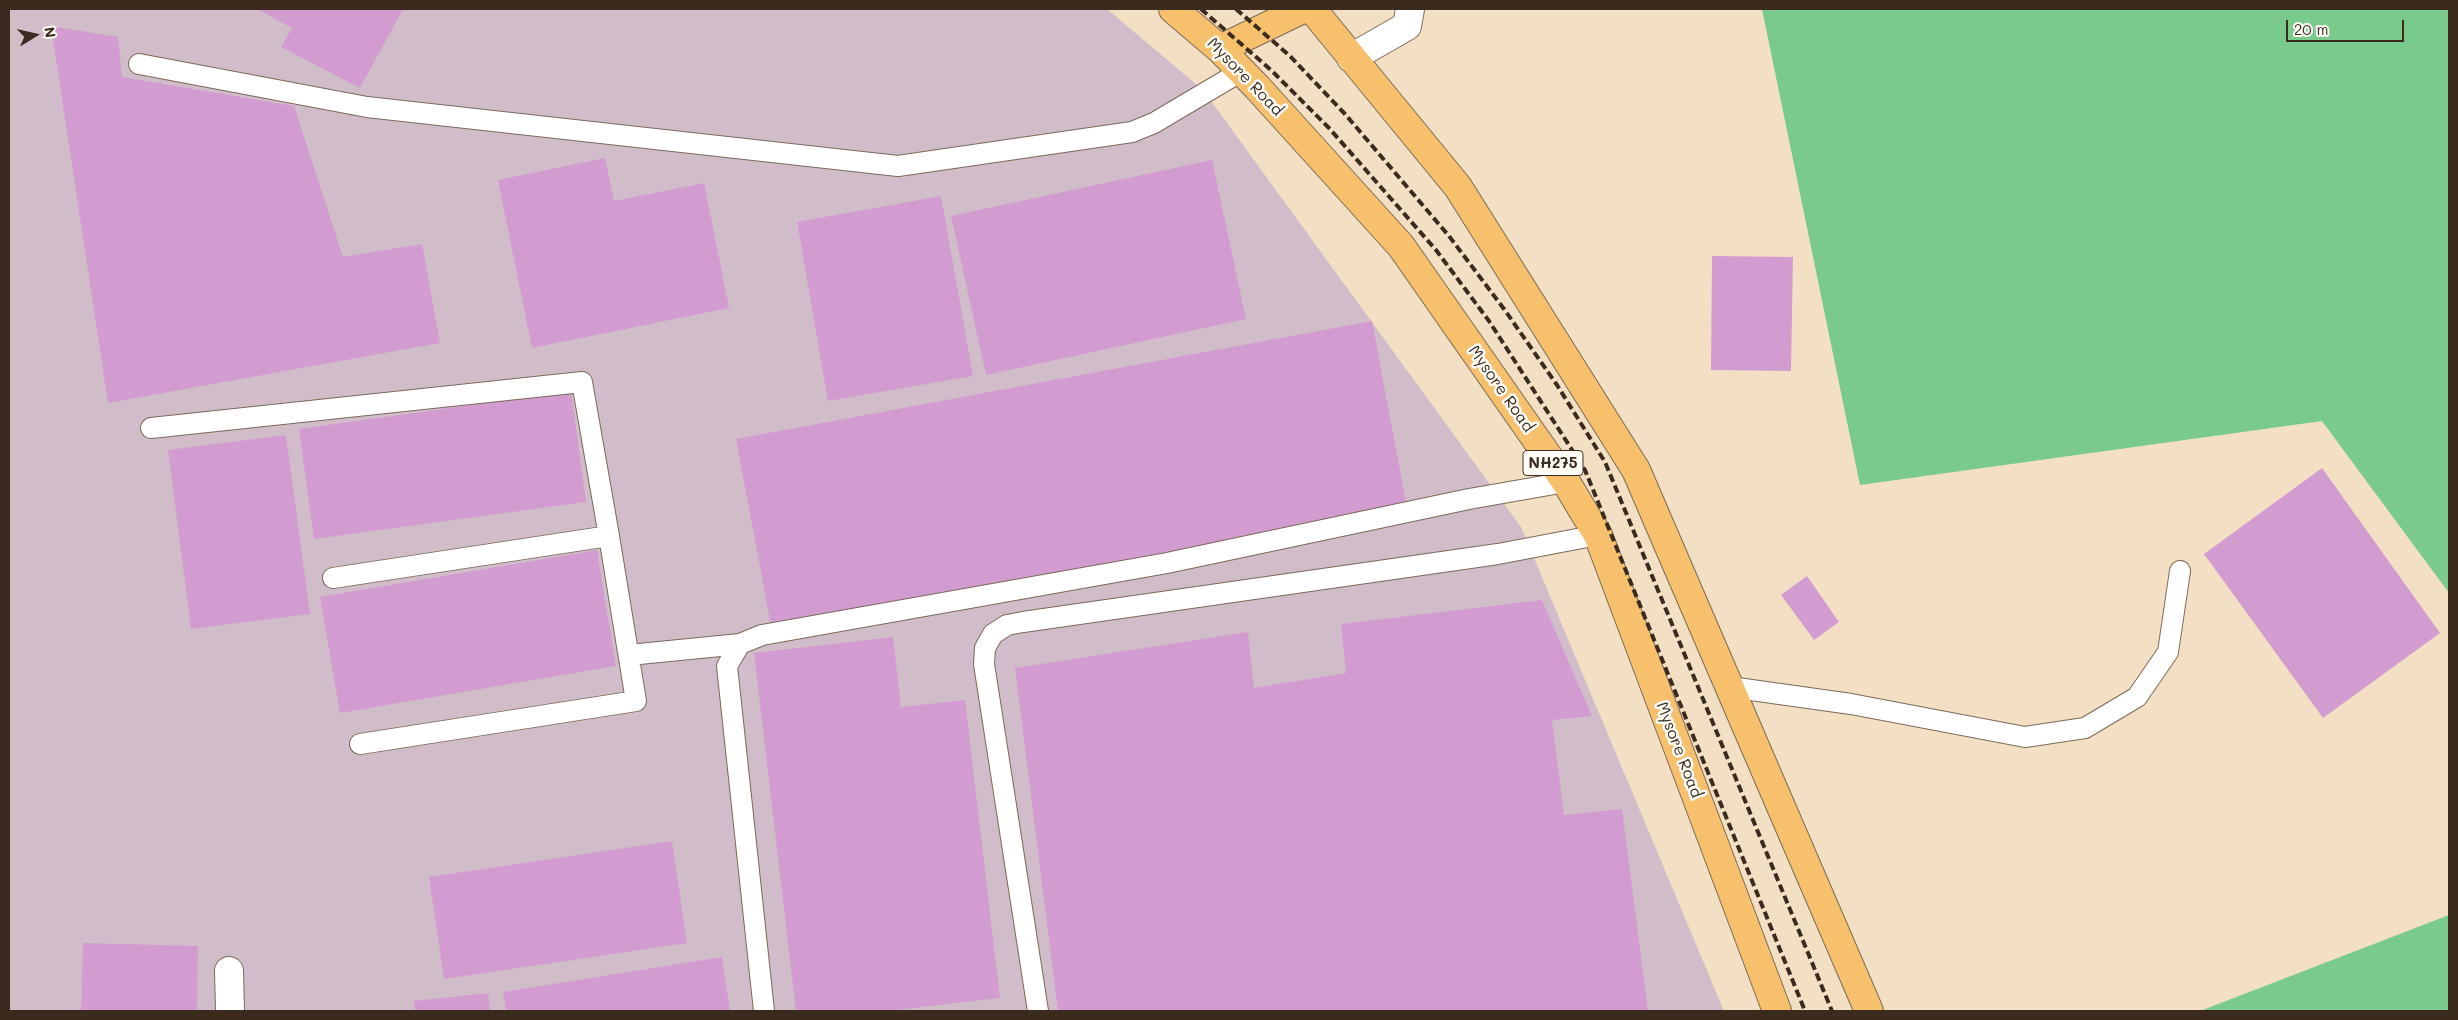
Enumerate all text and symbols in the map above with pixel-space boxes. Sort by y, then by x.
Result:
north arrow [10,10,60,60]
scale bar [2288,10,2406,42]
text: 20 m [2294,19,2328,39]
text: N [40,25,61,39]
street label: Mysore Road [1203,34,1287,120]
street label: Mysore Road [1464,342,1538,436]
road number: NH275 [1523,450,1583,476]
street label: Mysore Road [1652,699,1706,801]

